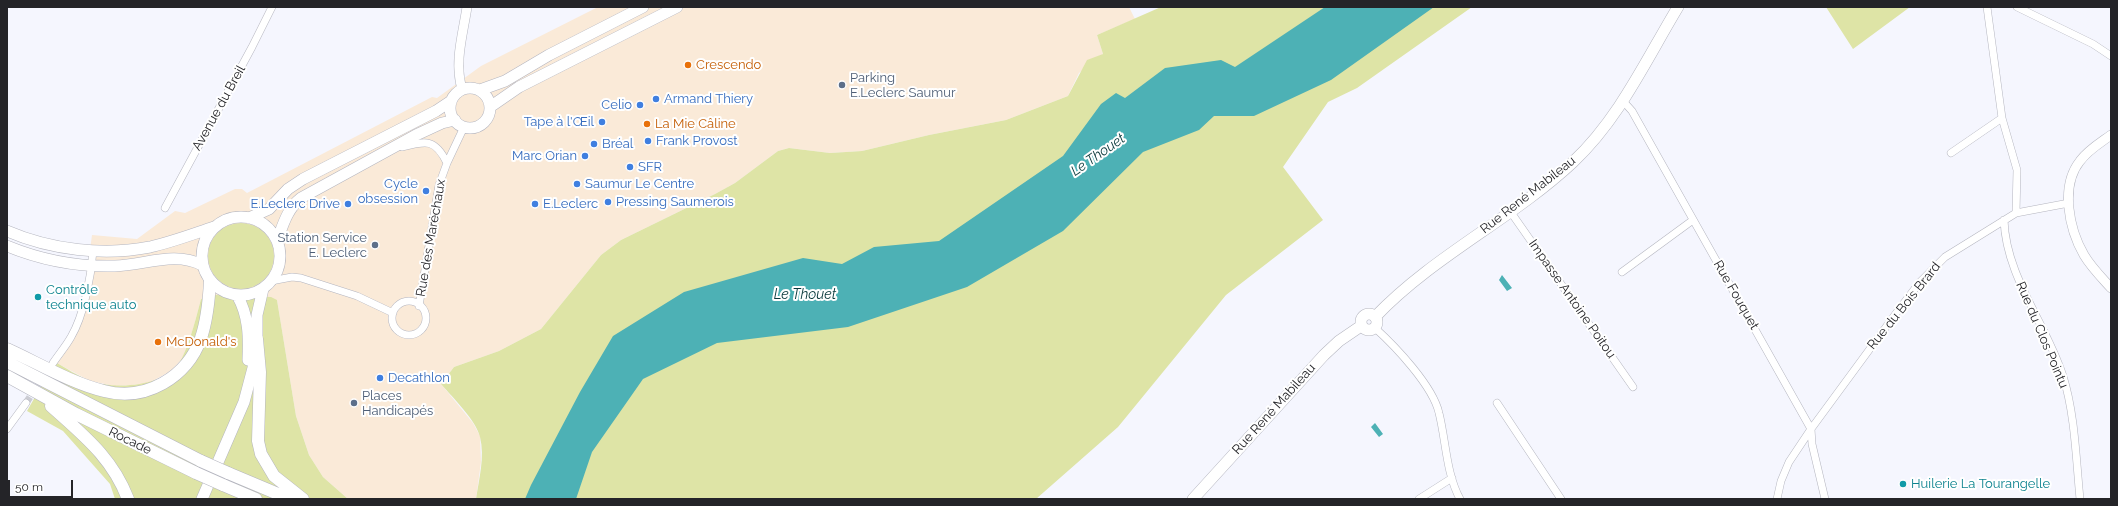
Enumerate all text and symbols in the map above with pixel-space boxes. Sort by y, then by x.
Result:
place label: Crescendo [696,57,761,73]
marker: Crescendo [683,60,693,70]
street label: Avenue du Breil [189,63,249,153]
place label: Parking E.Leclerc Saumur [850,70,955,101]
marker: Parking E.Leclerc Saumur [837,80,847,90]
place label: Armand Thiery [664,91,753,107]
marker: Armand Thiery [651,94,661,104]
place label: Celio [601,97,632,113]
marker: Celio [635,100,645,110]
place label: Tape à l'Œil [524,114,594,130]
place label: La Mie Câline [655,116,736,132]
marker: Tape à l'Œil [597,117,607,127]
marker: La Mie Câline [642,119,652,129]
water label: Le Thouet [1068,130,1128,180]
place label: Frank Provost [656,133,738,149]
place label: Bréal [602,136,633,152]
marker: Frank Provost [643,136,653,146]
marker: Bréal [589,139,599,149]
place label: Marc Orian [512,148,577,164]
marker: Marc Orian [580,151,590,161]
street label: Rue René Mabileau [1477,153,1579,237]
place label: SFR [638,159,662,175]
marker: SFR [625,162,635,172]
place label: Cycle obsession [358,176,418,207]
place label: Saumur Le Centre [585,176,694,192]
street label: Rue des Maréchaux [413,178,449,298]
marker: Saumur Le Centre [572,179,582,189]
marker: Cycle obsession [421,186,431,196]
place label: Pressing Saumerois [616,194,734,210]
place label: E.Leclerc Drive [250,196,340,212]
place label: E.Leclerc [543,196,598,212]
marker: Pressing Saumerois [603,197,613,207]
marker: E.Leclerc Drive [343,199,353,209]
marker: E.Leclerc [530,199,540,209]
place label: Station Service E. Leclerc [277,230,367,261]
street label: Impasse Antoine Poitou [1525,237,1619,361]
marker: Station Service E. Leclerc [370,240,380,250]
street label: Rue Fouquet [1710,258,1762,332]
street label: Rue du Bois Brard [1864,259,1944,353]
street label: Rue du Clos Pointu [2013,279,2071,391]
place label: Contrôle technique auto [46,282,136,313]
water label: Le Thouet [774,287,836,303]
marker: Contrôle technique auto [33,292,43,302]
place label: McDonald's [166,334,236,350]
marker: McDonald's [153,337,163,347]
street label: Rue René Mabileau [1229,360,1319,458]
place label: Decathlon [388,370,450,386]
marker: Decathlon [375,373,385,383]
place label: Places Handicapés [362,388,433,419]
marker: Places Handicapés [349,398,359,408]
street label: Rocade [106,424,154,458]
scale bar [10,472,75,498]
place label: Huilerie La Tourangelle [1911,476,2050,492]
marker: Huilerie La Tourangelle [1898,479,1908,489]
text: 50 m [15,480,43,494]

